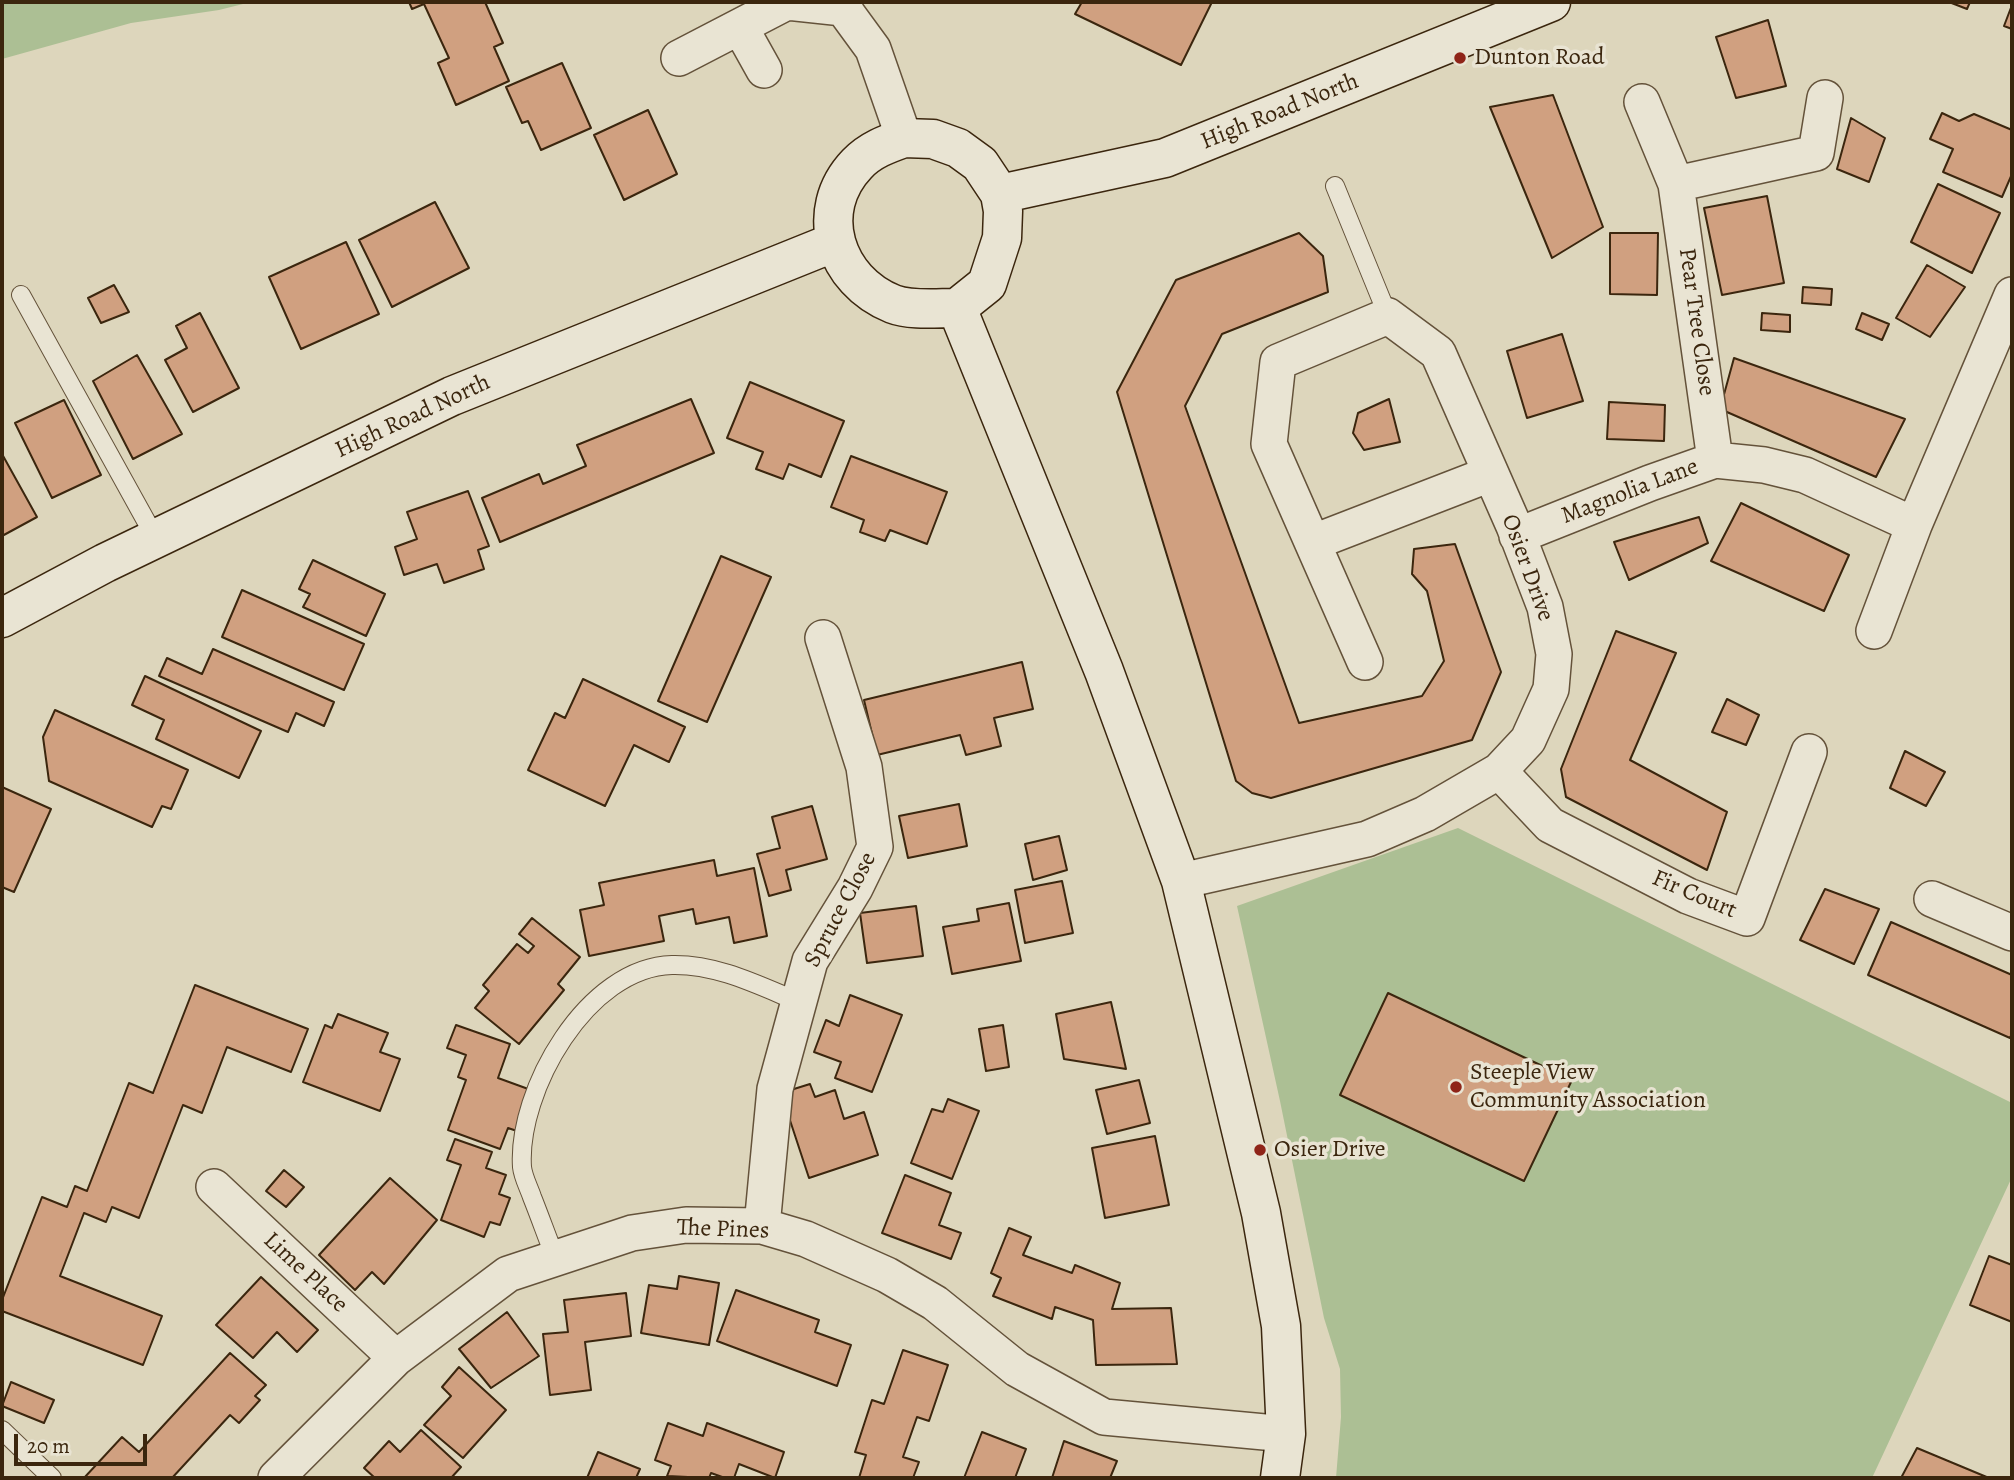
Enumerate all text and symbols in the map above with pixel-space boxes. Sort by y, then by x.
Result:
place label: Dunton Road [1474,44,1605,72]
marker: Dunton Road [1452,50,1468,66]
street label: High Road North [1197,67,1363,157]
street label: Pear Tree Close [1671,246,1721,398]
street label: High Road North [331,369,495,465]
street label: Magnolia Lane [1558,453,1702,531]
street label: Osier Drive [1494,511,1560,625]
street label: Spruce Close [799,848,883,972]
street label: Fir Court [1647,864,1741,926]
place label: Steeple View Community Association [1470,1059,1706,1115]
marker: Steeple View Community Association [1448,1079,1464,1095]
place label: Osier Drive [1274,1136,1386,1164]
marker: Osier Drive [1252,1142,1268,1158]
street label: The Pines [676,1214,770,1246]
street label: Lime Place [257,1227,353,1319]
scale bar [18,1420,150,1464]
text: 20 m [27,1432,70,1460]

